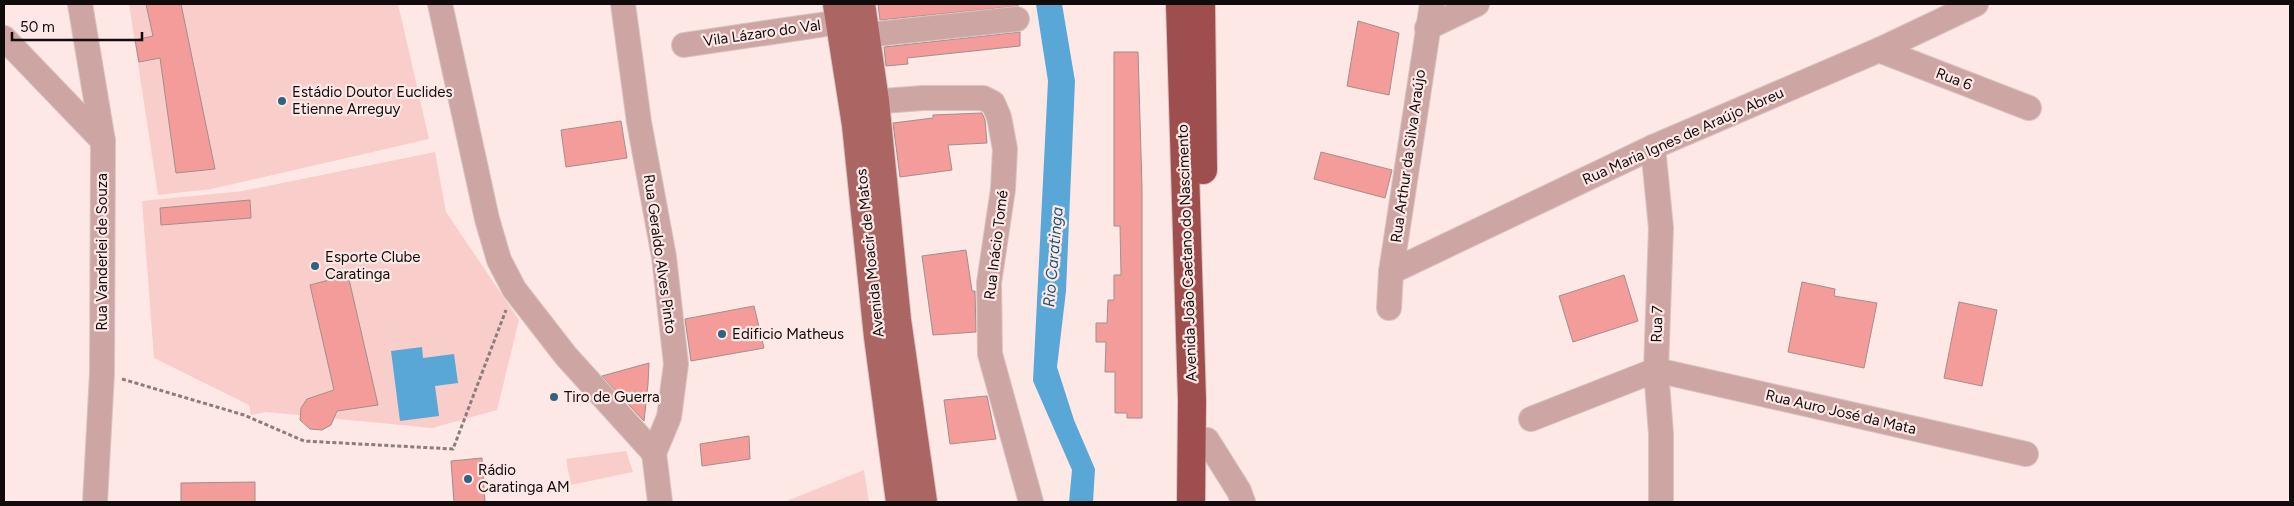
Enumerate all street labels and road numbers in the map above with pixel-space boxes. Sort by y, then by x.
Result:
street label: Vila Lázaro do Val [702,16,822,50]
street label: Rua 6 [1933,64,1975,94]
street label: Rua Arthur da Silva Araújo [1387,68,1429,244]
street label: Rua Maria Ignes de Araújo Abreu [1580,83,1786,189]
street label: Avenida João Caetano do Nascimento [1173,124,1200,382]
street label: Avenida Moacir de Matos [852,168,888,338]
street label: Rua Vanderlei de Souza [93,173,111,331]
street label: Rua Geraldo Alves Pinto [640,173,680,335]
street label: Rua Inácio Tomé [980,189,1012,301]
street label: Rua 7 [1647,305,1667,343]
street label: Rua Auro José da Mata [1764,386,1918,438]

